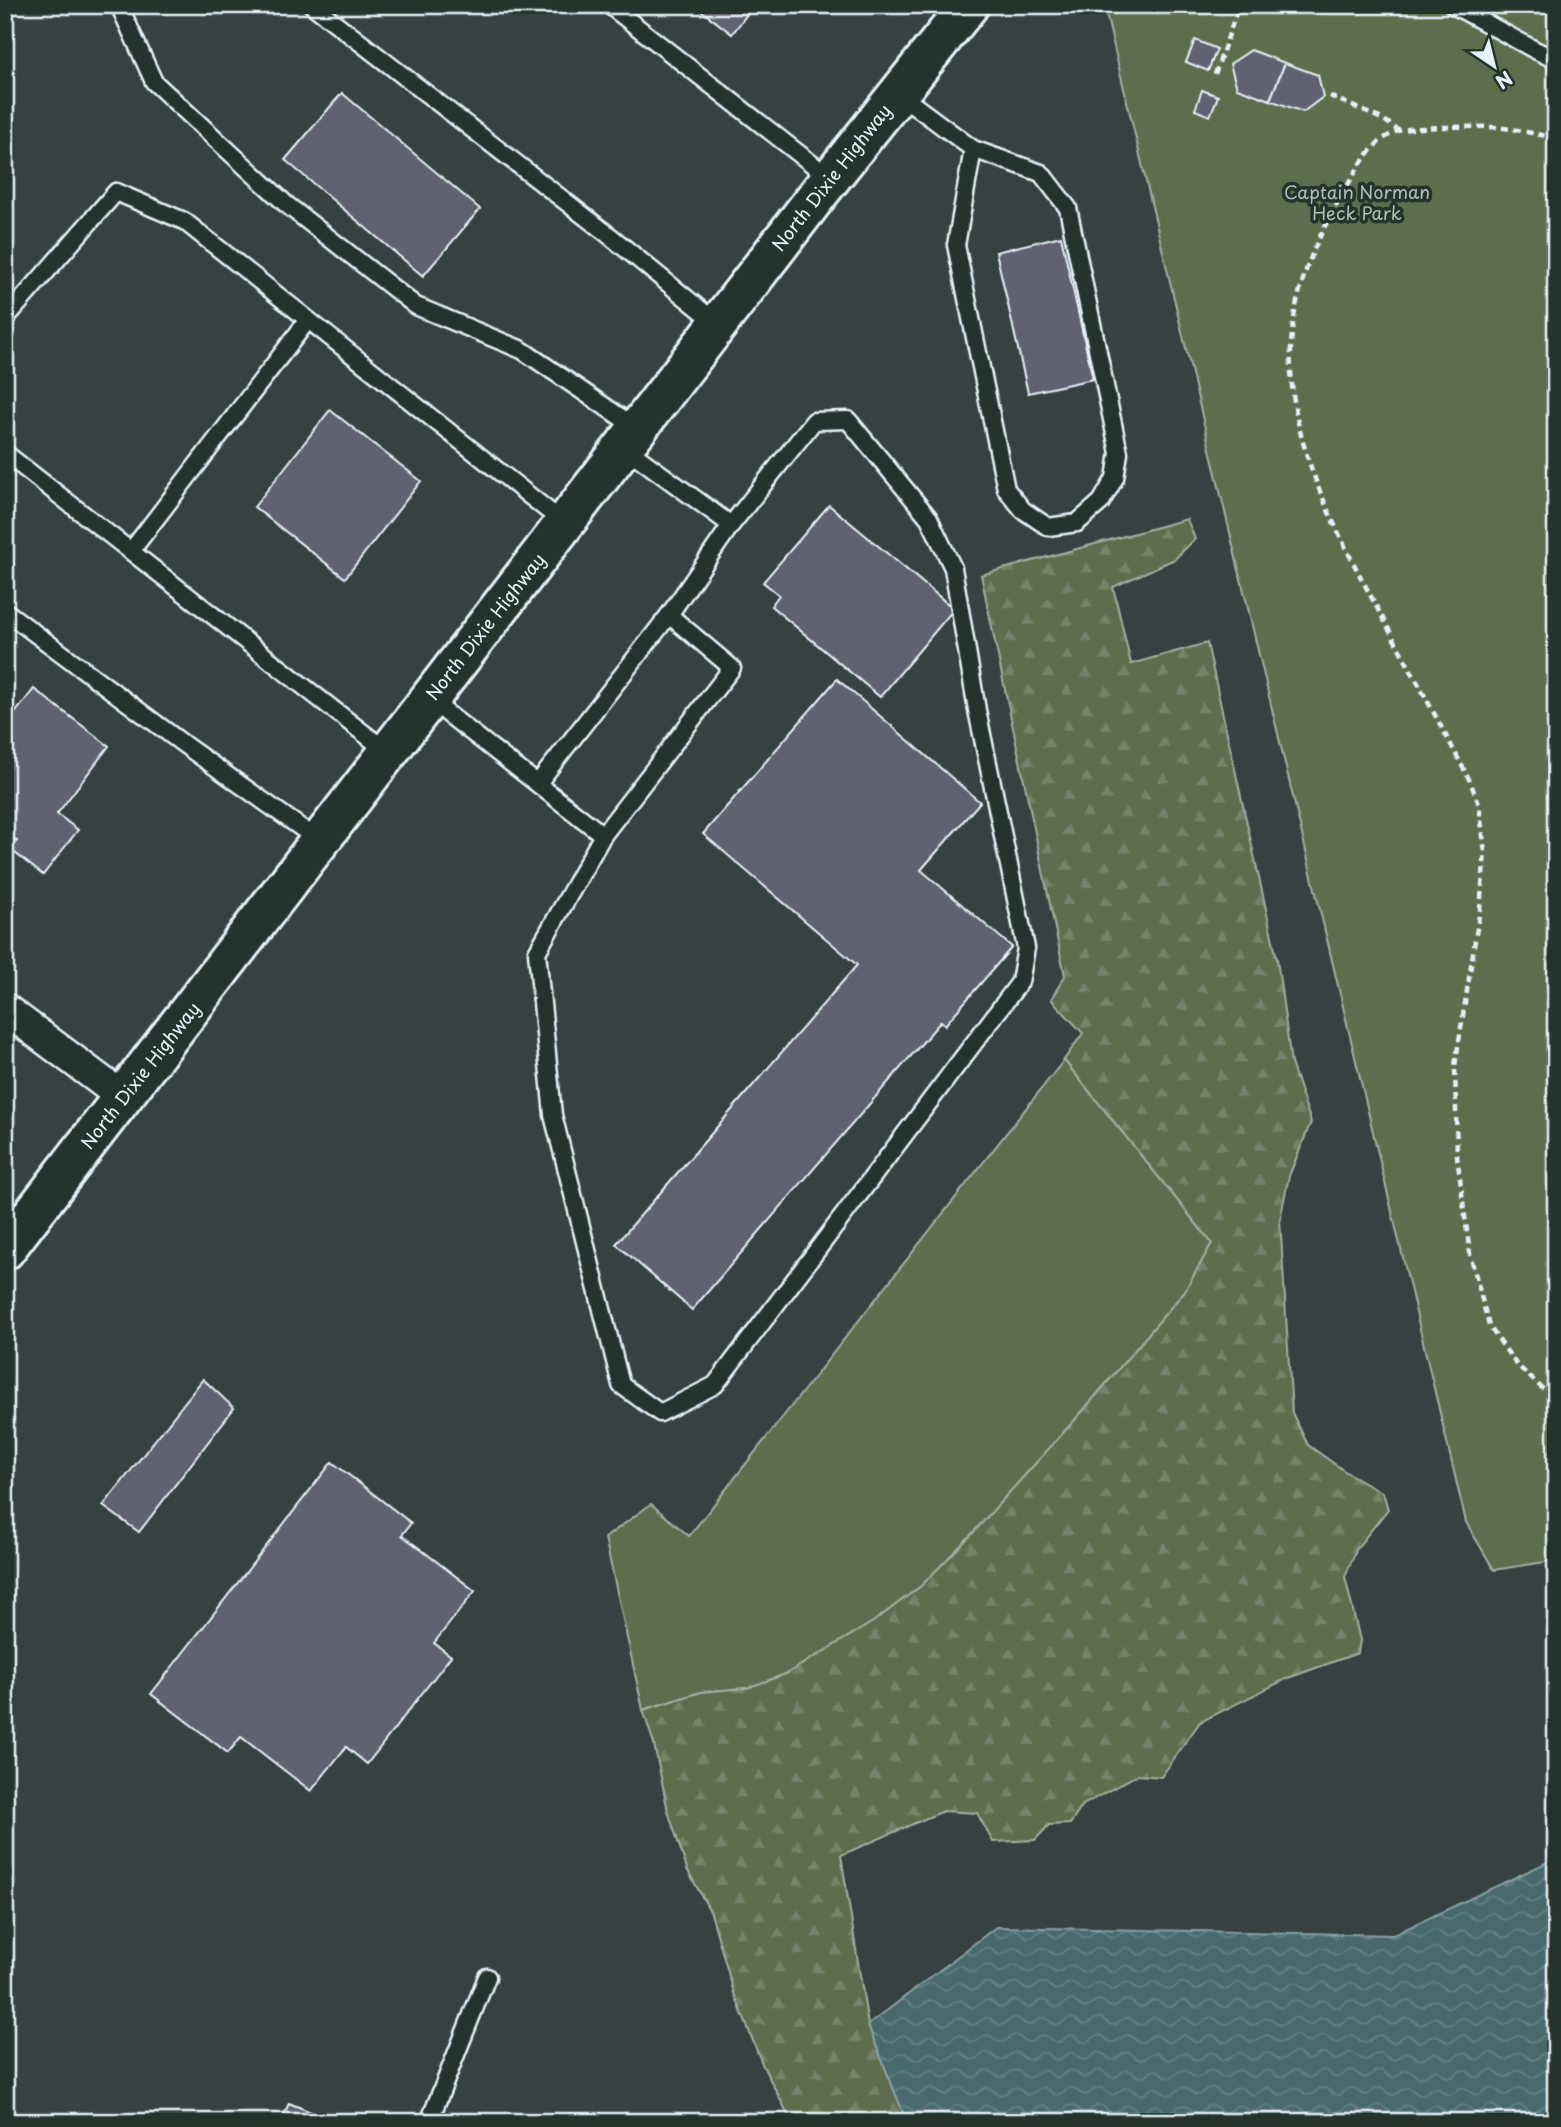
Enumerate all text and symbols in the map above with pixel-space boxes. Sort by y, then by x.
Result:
north arrow [1460,32,1530,102]
text: N [1490,65,1519,97]
street label: North Dixie Highway [765,98,897,256]
park label: Captain Norman Heck Park [1284,178,1430,226]
street label: North Dixie Highway [419,547,551,705]
street label: North Dixie Highway [74,996,206,1154]

